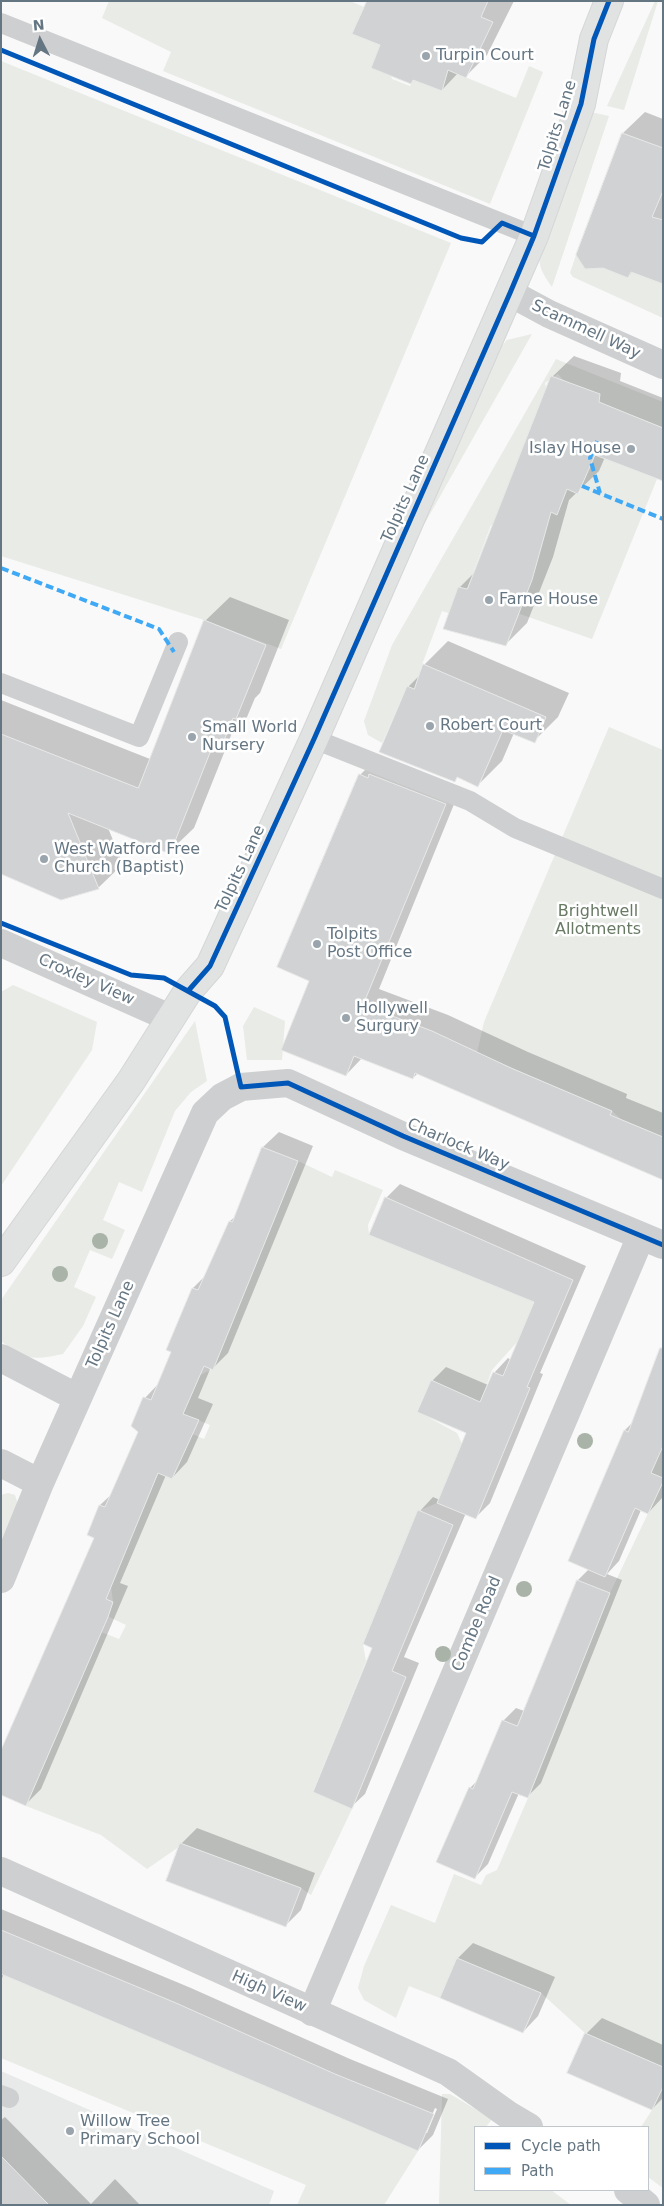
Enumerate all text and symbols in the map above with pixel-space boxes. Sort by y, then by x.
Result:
north arrow [15,15,65,65]
text: N [32,17,45,34]
place label: Turpin Court [436,46,534,66]
marker: Turpin Court [420,50,432,62]
street label: Tolpits Lane [535,78,581,174]
street label: Scammell Way [529,296,643,364]
place label: Islay House [529,439,621,459]
marker: Islay House [625,443,637,455]
street label: Tolpits Lane [378,452,434,546]
place label: Farne House [499,590,598,610]
marker: Farne House [483,594,495,606]
place label: Robert Court [440,716,542,736]
place label: Small World Nursery [202,718,297,756]
marker: Robert Court [424,720,436,732]
marker: Small World Nursery [186,731,198,743]
street label: Tolpits Lane [212,822,270,916]
place label: West Watford Free Church (Baptist) [54,840,200,878]
marker: West Watford Free Church (Baptist) [38,853,50,865]
park label: Brightwell Allotments [555,902,641,940]
place label: Tolpits Post Office [327,925,412,963]
marker: Tolpits Post Office [311,938,323,950]
street label: Croxley View [35,950,137,1010]
place label: Hollywell Surgury [356,999,428,1037]
marker: Hollywell Surgury [340,1012,352,1024]
street label: Charlock Way [404,1115,512,1175]
street label: Tolpits Lane [83,1278,139,1372]
street label: Combe Road [448,1573,506,1675]
street label: High View [229,1967,309,2017]
place label: Willow Tree Primary School [80,2112,200,2150]
marker: Willow Tree Primary School [64,2125,76,2137]
legend [474,2126,649,2191]
text: Cycle path [521,2137,601,2155]
text: Path [521,2162,554,2180]

